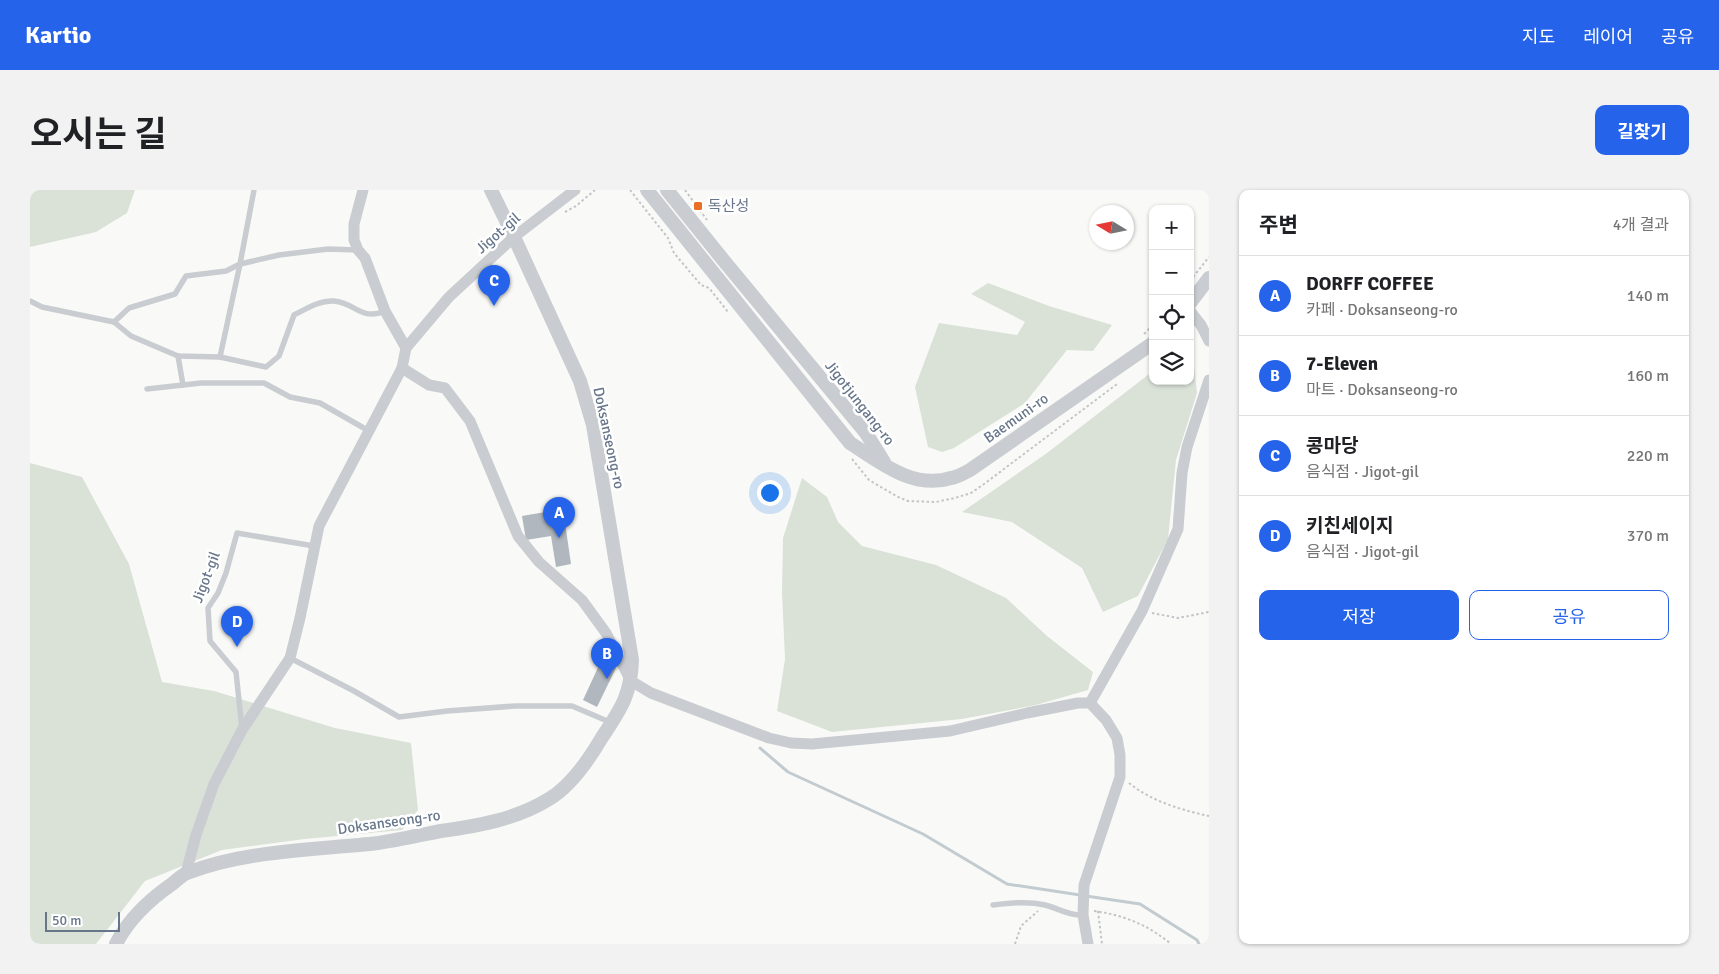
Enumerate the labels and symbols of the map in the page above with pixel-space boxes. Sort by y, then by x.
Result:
place label: 독산성 [708,197,749,215]
marker: 독산성 [692,200,704,212]
north arrow [1089,205,1134,250]
street label: Jigot-gil [472,209,524,257]
pin: C [478,265,510,306]
street label: Jigotjungang-ro [821,357,899,449]
street label: Doksanseong-ro [589,385,629,491]
street label: Baemuni-ro [980,389,1052,447]
your location [757,480,783,506]
pin: A [543,497,575,538]
street label: Jigot-gil [188,549,224,605]
pin: D [221,606,253,647]
pin: B [591,638,623,679]
street label: Doksanseong-ro [336,806,442,838]
scale bar [45,909,120,932]

